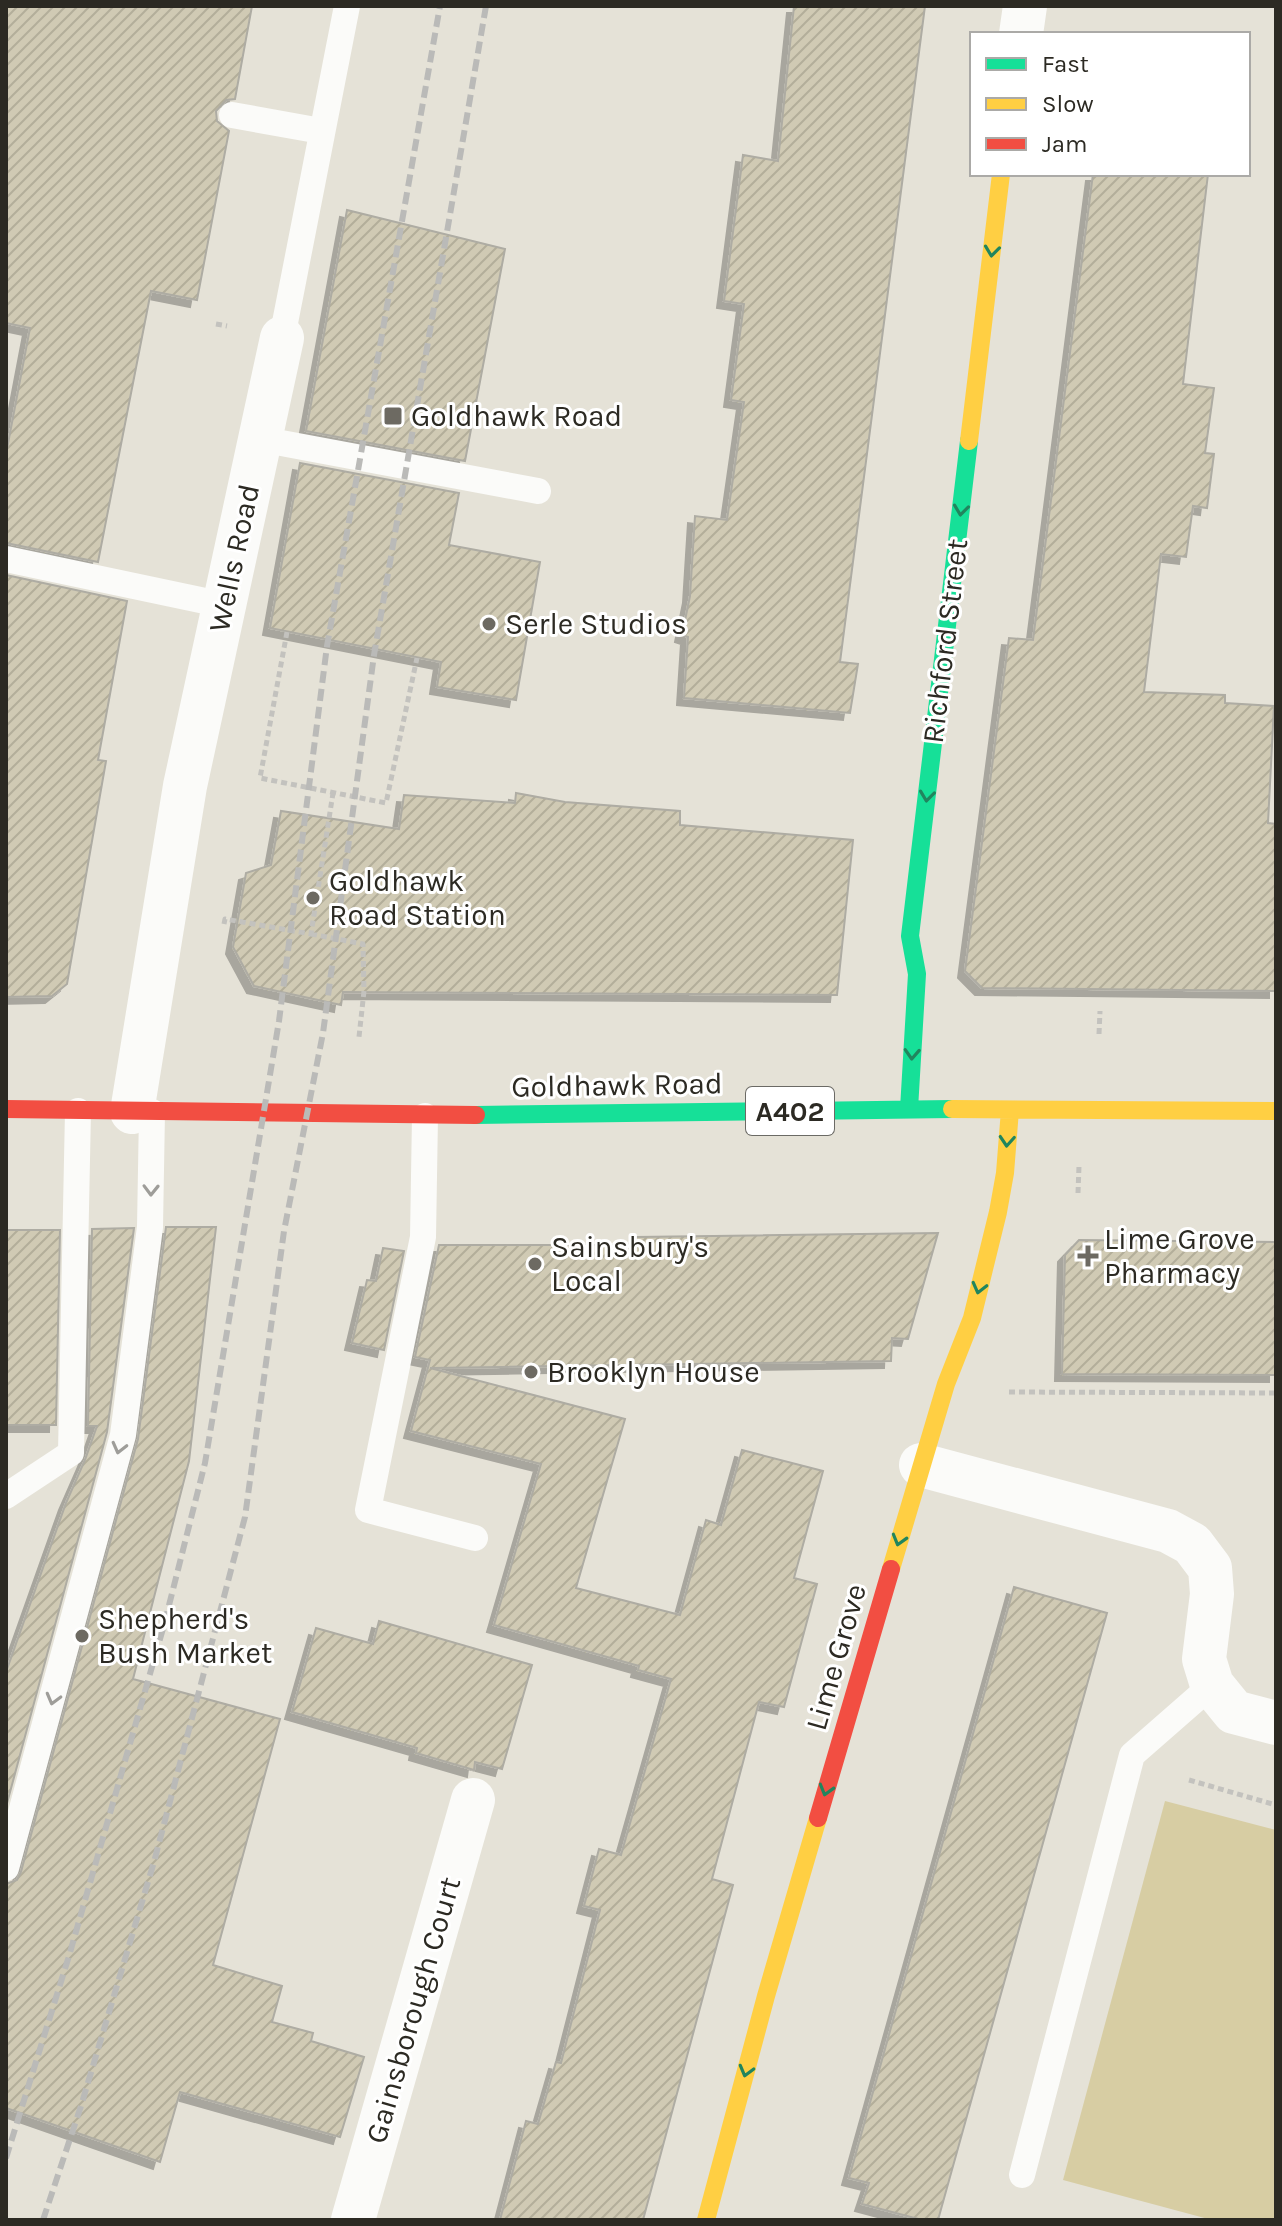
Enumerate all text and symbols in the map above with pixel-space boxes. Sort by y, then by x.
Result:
legend [970,32,1250,176]
text: Fast [1042,50,1089,78]
text: Slow [1042,90,1094,118]
text: Jam [1042,130,1087,158]
one-way arrow [983,245,1000,258]
place label: Goldhawk Road [411,398,622,434]
marker: Goldhawk Road [382,405,404,427]
street label: Wells Road [201,481,267,635]
one-way arrow [952,503,969,516]
street label: Richford Street [915,537,975,745]
place label: Serle Studios [505,606,687,642]
marker: Serle Studios [480,615,498,633]
one-way arrow [918,789,935,802]
place label: Goldhawk Road Station [329,863,506,933]
marker: Goldhawk Road Station [304,889,322,907]
one-way arrow [904,1048,921,1061]
street label: Goldhawk Road [511,1065,723,1105]
road number: A402 [746,1087,834,1135]
one-way arrow [999,1135,1016,1148]
one-way arrow [142,1184,160,1197]
place label: Lime Grove Pharmacy [1104,1221,1255,1291]
place label: Sainsbury's Local [551,1229,709,1299]
marker: Lime Grove Pharmacy [1079,1247,1097,1265]
marker: Sainsbury's Local [526,1255,544,1273]
one-way arrow [972,1280,989,1294]
place label: Brooklyn House [547,1354,760,1390]
marker: Brooklyn House [522,1363,540,1381]
one-way arrow [112,1440,129,1454]
one-way arrow [892,1533,908,1547]
street label: Lime Grove [798,1580,874,1734]
place label: Shepherd's Bush Market [98,1601,272,1671]
marker: Shepherd's Bush Market [73,1627,91,1645]
one-way arrow [46,1692,62,1706]
one-way arrow [819,1782,835,1796]
street label: Gainsborough Court [358,1873,468,2147]
one-way arrow [738,2064,755,2078]

